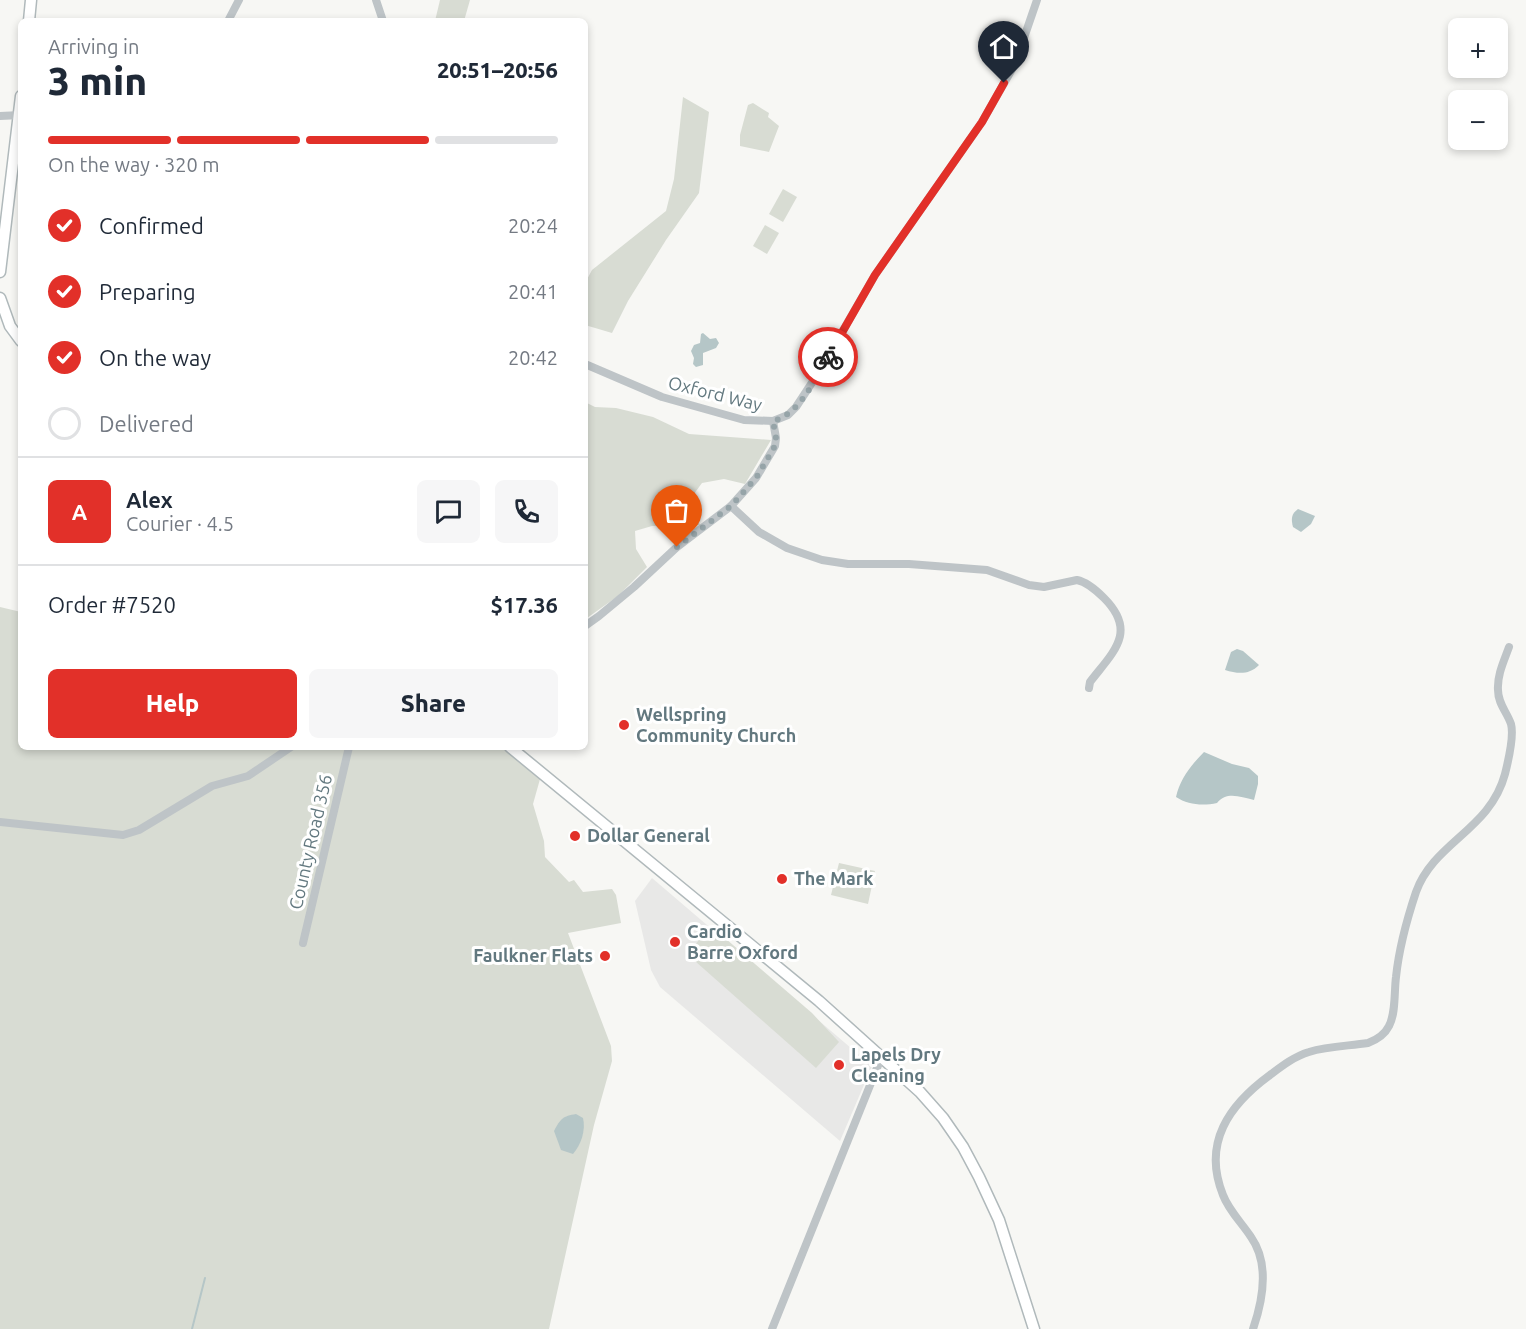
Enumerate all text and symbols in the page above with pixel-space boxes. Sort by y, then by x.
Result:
map controls [1448,18,1508,150]
button: + [1448,18,1508,78]
pin [978,21,1029,83]
icon: home [987,30,1020,63]
text: Arriving in [48,35,139,58]
text: 20:51–20:56 [437,57,558,82]
text: 3 min [48,59,147,102]
button: − [1448,90,1508,150]
text: On the way · 320 m [48,153,220,176]
icon: check [48,209,81,242]
text: Confirmed [99,213,204,238]
text: 20:24 [508,214,558,237]
icon: check [48,275,81,308]
text: Preparing [99,279,196,304]
text: 20:41 [508,280,558,303]
courier [798,327,858,387]
icon: check [48,341,81,374]
icon: bike [812,341,845,374]
text: On the way [99,345,211,370]
text: 20:42 [508,346,558,369]
street label: Oxford Way [666,372,765,414]
text: Delivered [99,411,194,436]
button: chat [417,480,480,543]
button: phone [495,480,558,543]
pin [651,485,702,547]
text: Alex [126,487,173,512]
icon: bag [660,494,693,527]
text: A [72,499,87,524]
text: Courier · 4.5 [126,512,234,535]
text: Order #7520 [48,592,176,617]
text: $17.36 [491,592,558,617]
button: Help [48,669,297,738]
button: Share [309,669,558,738]
place label: Wellspring Community Church [636,704,796,745]
marker: Wellspring Community Church [617,718,631,732]
street label: County Road 356 [285,772,335,911]
place label: Dollar General [587,825,710,845]
marker: Dollar General [568,829,582,843]
place label: The Mark [794,868,873,888]
marker: The Mark [775,872,789,886]
place label: Cardio Barre Oxford [687,921,798,962]
marker: Cardio Barre Oxford [668,935,682,949]
place label: Faulkner Flats [473,945,593,965]
marker: Faulkner Flats [598,949,612,963]
place label: Lapels Dry Cleaning [851,1044,941,1085]
marker: Lapels Dry Cleaning [832,1058,846,1072]

